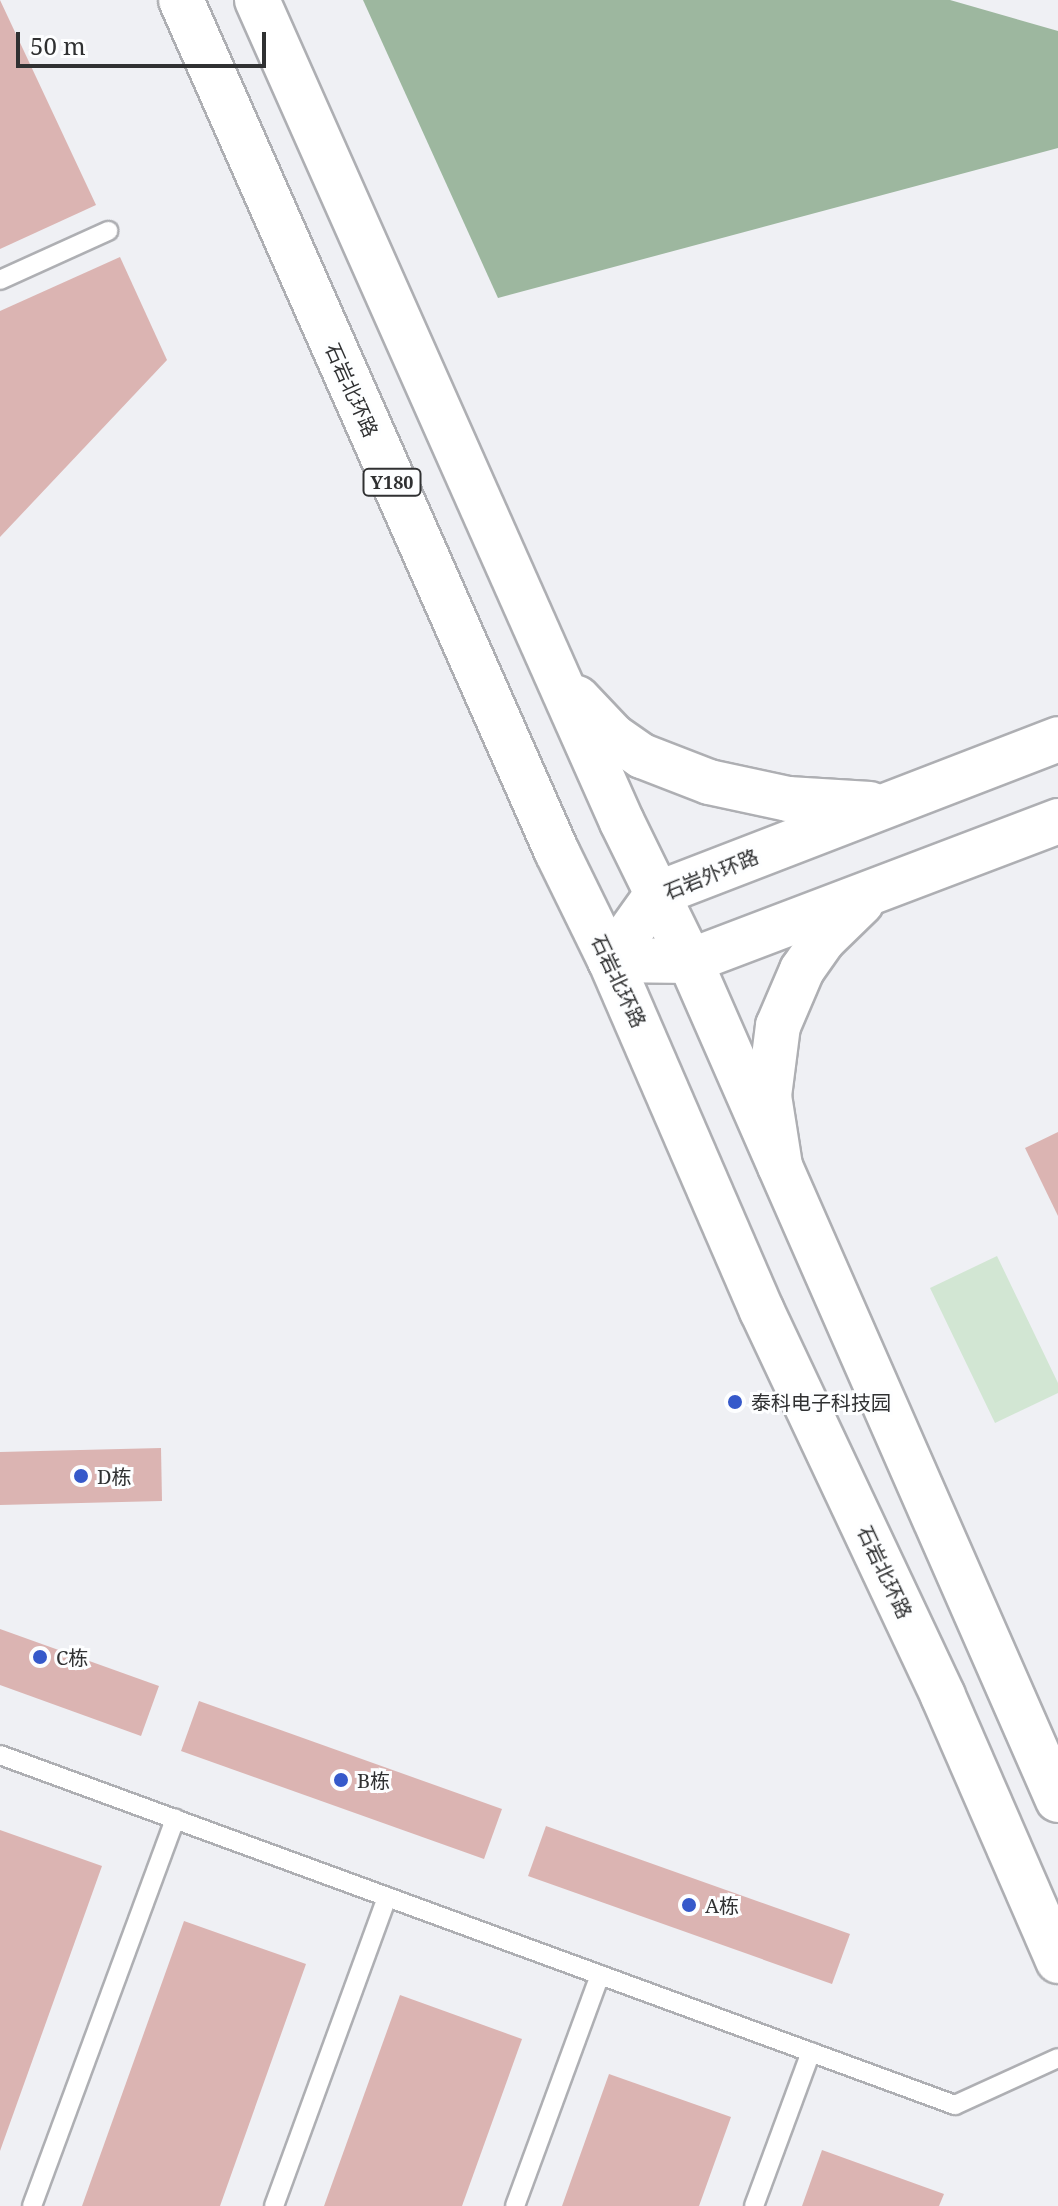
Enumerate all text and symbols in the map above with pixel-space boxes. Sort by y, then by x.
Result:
scale bar [20,16,270,66]
text: 50 m [30,29,86,62]
street label: 石岩北环路 [321,339,383,441]
road number: Y180 [362,468,422,496]
street label: 石岩外环路 [660,844,762,904]
street label: 石岩北环路 [587,931,651,1031]
place label: 泰科电子科技园 [751,1390,891,1414]
marker: 泰科电子科技园 [726,1393,744,1411]
place label: D栋 [97,1464,132,1488]
marker: D栋 [72,1467,90,1485]
street label: 石岩北环路 [853,1522,917,1622]
place label: C栋 [56,1645,88,1669]
marker: C栋 [31,1648,49,1666]
place label: B栋 [357,1768,390,1792]
marker: B栋 [332,1771,350,1789]
place label: A栋 [705,1893,739,1917]
marker: A栋 [680,1896,698,1914]

